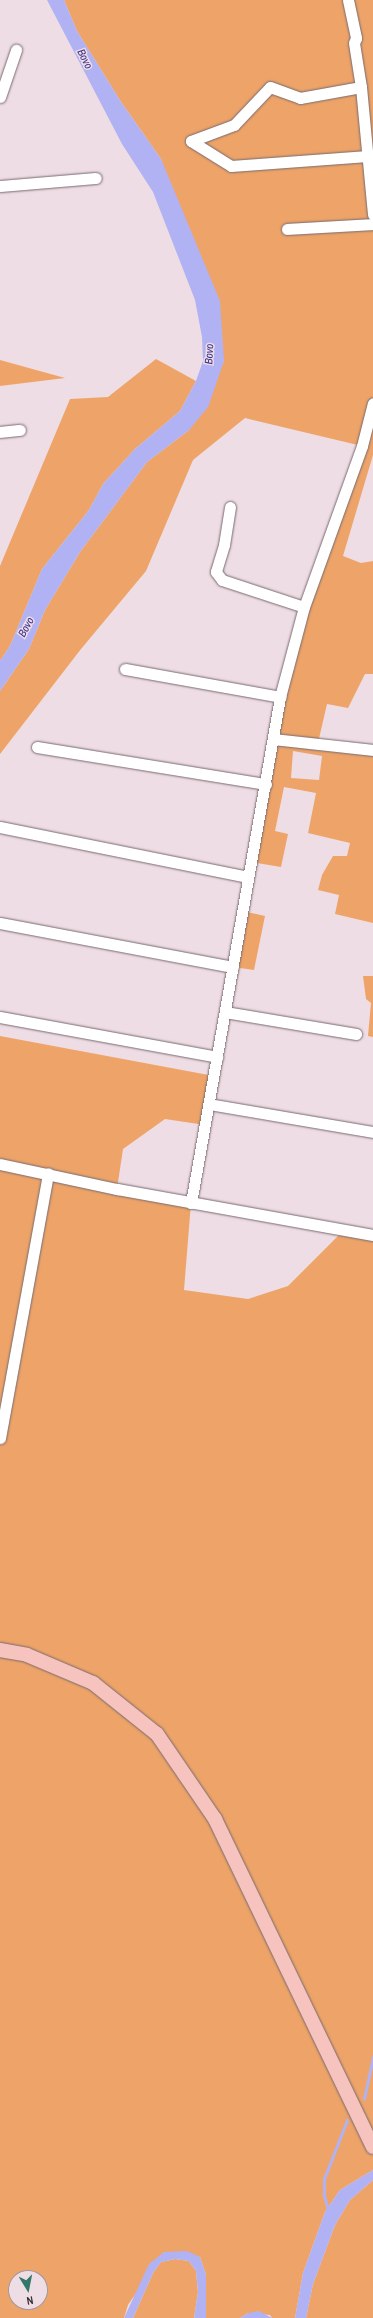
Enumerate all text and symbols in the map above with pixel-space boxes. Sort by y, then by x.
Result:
water label: Bovo [74,47,96,71]
water label: Bovo [202,343,216,365]
water label: Bovo [15,615,37,639]
north arrow [8,2270,48,2310]
text: N [25,2293,34,2308]

